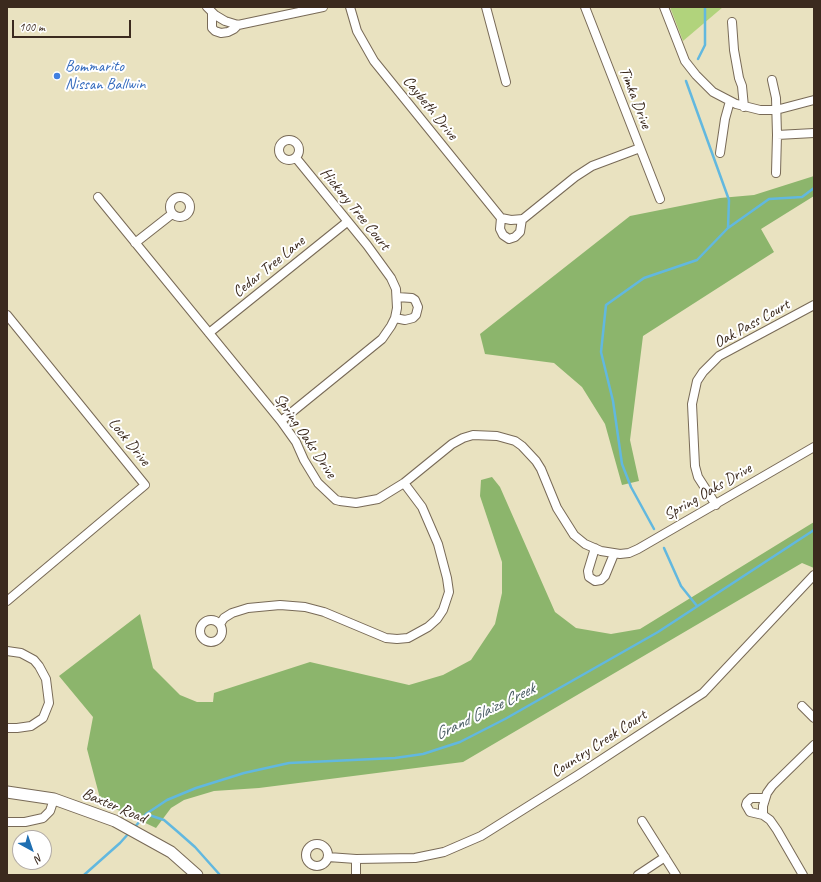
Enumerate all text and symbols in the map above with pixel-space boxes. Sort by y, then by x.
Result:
scale bar [14,12,133,38]
text: 100 m [19,19,45,35]
place label: Bommarito Nissan Ballwin [65,57,145,95]
street label: Timka Drive [615,65,655,131]
marker: Bommarito Nissan Ballwin [52,71,62,81]
street label: Caybeth Drive [398,72,462,144]
street label: Hickory Tree Court [316,164,394,254]
street label: Cedar Tree Lane [229,232,309,302]
street label: Oak Pass Court [711,295,793,353]
street label: Spring Oaks Drive [270,390,340,482]
street label: Lock Drive [104,414,154,470]
street label: Spring Oaks Drive [661,459,755,525]
water label: Grand Glaize Creek [432,679,538,745]
street label: Country Creek Court [548,706,650,782]
street label: Baxter Road [79,784,149,828]
north arrow [12,830,52,870]
text: N [32,851,46,866]

